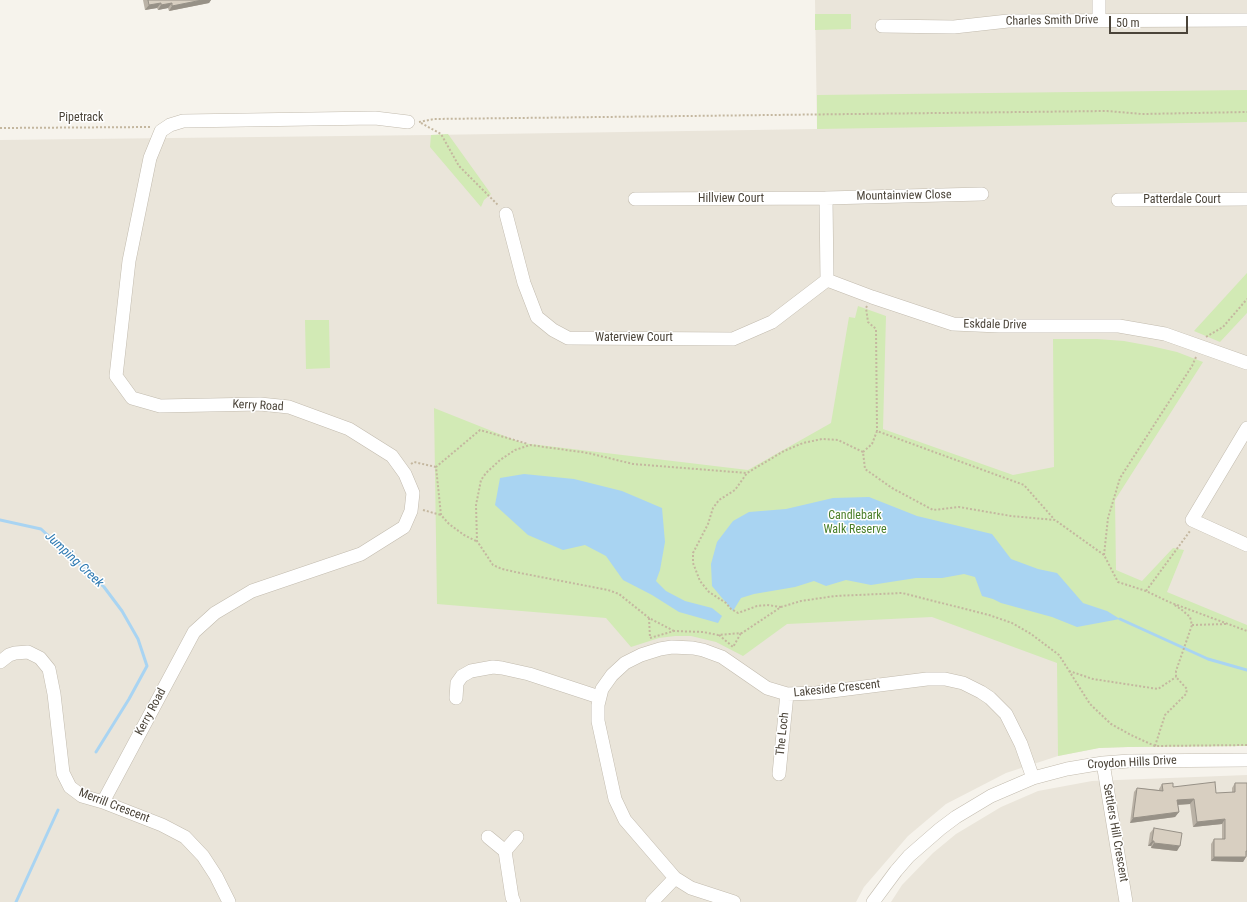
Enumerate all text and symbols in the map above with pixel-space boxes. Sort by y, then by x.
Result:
scale bar [1111,8,1190,34]
street label: Charles Smith Drive [1006,13,1098,29]
text: 50 m [1116,16,1140,30]
street label: Pipetrack [59,111,103,125]
street label: Mountainview Close [856,188,952,204]
street label: Hillview Court [698,192,764,206]
street label: Patterdale Court [1143,193,1221,207]
street label: Eskdale Drive [963,317,1027,333]
street label: Waterview Court [595,331,673,345]
street label: Kerry Road [232,397,284,415]
park label: Candlebark Walk Reserve [823,509,887,537]
water label: Jumping Creek [41,529,107,591]
street label: Lakeside Crescent [793,677,881,701]
street label: Kerry Road [133,686,169,738]
street label: The Loch [774,712,792,756]
street label: Croydon Hills Drive [1087,753,1177,773]
street label: Settlers Hill Crescent [1099,783,1131,883]
street label: Merrill Crescent [76,786,152,826]

